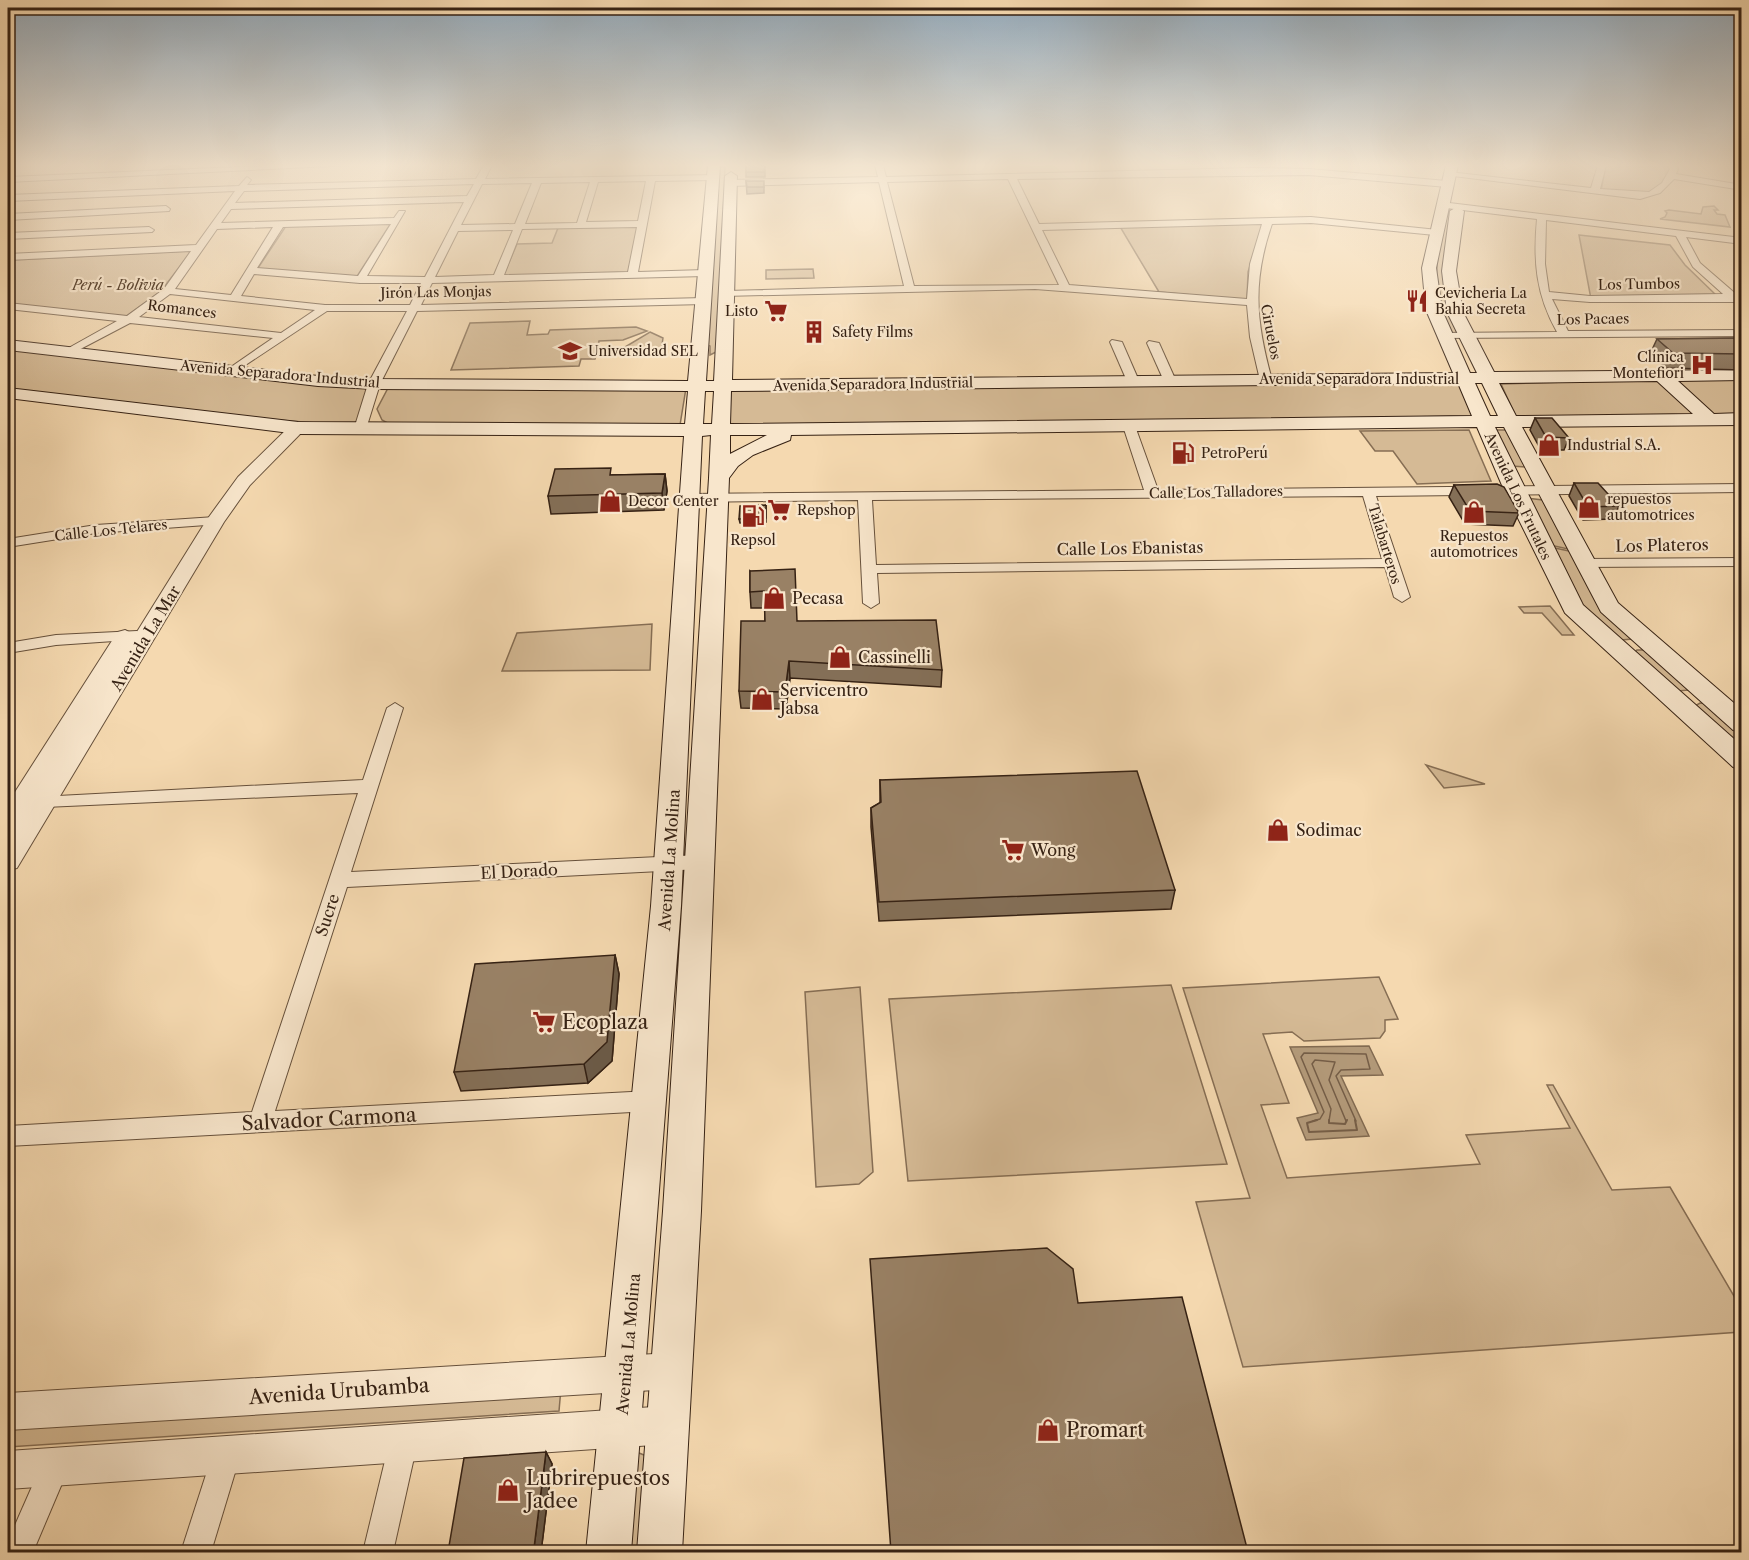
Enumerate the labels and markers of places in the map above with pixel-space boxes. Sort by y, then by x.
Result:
place label: Cevicheria La Bahia Secreta [1435,284,1527,318]
restaurant icon: Cevicheria La Bahia Secreta [1404,288,1430,314]
supermarket icon: Listo [763,298,789,324]
place label: Listo [725,302,758,320]
building icon: Safety Films [801,319,827,345]
place label: Safety Films [832,323,913,341]
school or university icon: Universidad SEL [557,338,583,364]
place label: Universidad SEL [588,342,698,360]
place label: Clínica Montefiori [1612,348,1685,382]
hospital icon: Clínica Montefiori [1689,352,1715,378]
shop icon: Industrial S.A. [1536,432,1562,458]
place label: Industrial S.A. [1567,436,1661,454]
fuel station icon: PetroPerú [1170,440,1196,466]
place label: PetroPerú [1201,444,1268,462]
shop icon: Decor Center [597,488,623,514]
place label: repuestos automotrices [1607,490,1695,524]
place label: Decor Center [628,492,719,510]
shop icon: repuestos automotrices [1576,494,1602,520]
supermarket icon: Repshop [766,497,792,523]
shop icon: Repuestos automotrices [1461,499,1487,525]
place label: Repshop [797,501,856,519]
fuel station icon: Repsol [740,503,766,529]
place label: Repuestos automotrices [1430,527,1518,561]
place label: Repsol [730,531,776,549]
shop icon: Pecasa [761,585,787,611]
place label: Pecasa [792,588,844,608]
shop icon: Cassinelli [827,644,853,670]
place label: Cassinelli [858,647,931,667]
place label: Servicentro Jabsa [777,680,868,718]
shop icon: Servicentro Jabsa [749,686,775,712]
shop icon: Sodimac [1265,817,1291,843]
place label: Sodimac [1296,820,1362,840]
supermarket icon: Wong [1000,837,1026,863]
place label: Wong [1030,840,1076,860]
supermarket icon: Ecoplaza [531,1009,557,1035]
place label: Ecoplaza [562,1010,649,1034]
shop icon: Promart [1035,1417,1061,1443]
place label: Promart [1066,1418,1144,1442]
place label: Lubrirepuestos Jadee [523,1466,670,1513]
shop icon: Lubrirepuestos Jadee [495,1477,521,1503]

